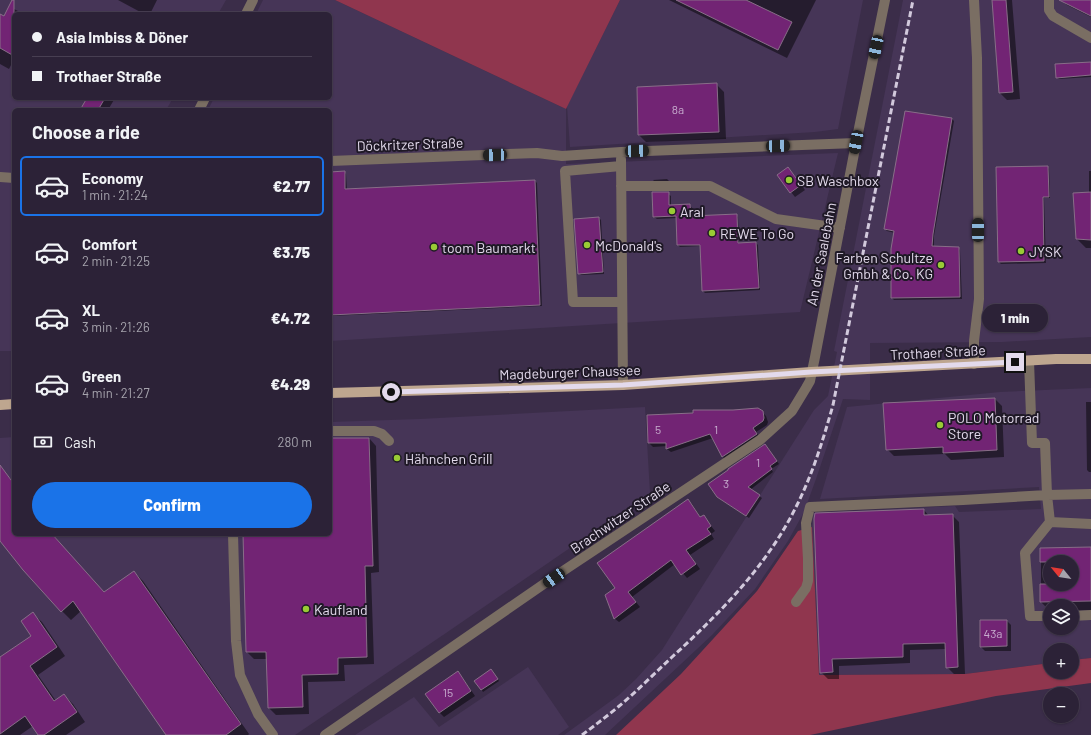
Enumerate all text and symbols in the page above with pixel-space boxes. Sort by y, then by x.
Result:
text: Asia Imbiss & Döner [56,28,188,46]
car [868,34,884,60]
text: Trothaer Straße [56,67,161,85]
house number: 8a [672,102,684,116]
text: Choose a ride [32,121,140,143]
car [848,129,864,155]
street label: Döckritzer Straße [356,134,464,154]
car [766,140,790,152]
car [625,145,649,157]
car [483,149,507,161]
icon: car [34,168,70,204]
text: Economy [82,169,143,187]
place label: SB Waschbox [797,172,879,189]
marker: SB Waschbox [784,175,794,185]
text: €2.77 [273,177,310,195]
text: 1 min · 21:24 [82,187,148,203]
street label: An der Saalebahn [803,201,839,307]
place label: Aral [680,203,704,220]
marker: Aral [667,206,677,216]
car [972,218,984,242]
place label: REWE To Go [720,225,794,242]
marker: REWE To Go [707,228,717,238]
icon: car [34,234,70,270]
text: Comfort [82,235,137,253]
place label: McDonald's [595,237,663,254]
place label: toom Baumarkt [442,239,536,256]
marker: McDonald's [582,240,592,250]
marker: toom Baumarkt [429,242,439,252]
text: €3.75 [272,243,310,261]
place label: JYSK [1029,243,1062,260]
marker: JYSK [1016,246,1026,256]
place label: Farben Schultze Gmbh & Co. KG [835,249,933,282]
text: 2 min · 21:25 [82,253,150,269]
marker: Farben Schultze Gmbh & Co. KG [936,260,946,270]
icon: car [34,300,70,336]
text: XL [82,301,100,319]
callout: 1 min [982,304,1048,332]
text: €4.72 [271,309,310,327]
text: 1 min [1001,310,1029,326]
text: 3 min · 21:26 [82,319,150,335]
street label: Trothaer Straße [890,341,986,363]
route end [1006,353,1024,371]
street label: Magdeburger Chaussee [499,361,641,383]
icon: car [34,366,70,402]
text: Green [82,367,121,385]
text: €4.29 [271,375,310,393]
route start [382,383,400,401]
text: 4 min · 21:27 [82,385,150,401]
place label: POLO Motorrad Store [948,409,1039,442]
marker: POLO Motorrad Store [935,420,945,430]
house number: 5 [655,422,661,436]
house number: 1 [714,422,718,436]
icon: cash [32,431,54,453]
text: Cash [64,433,96,451]
text: 280 m [278,434,312,450]
place label: Hähnchen Grill [405,450,493,467]
marker: Hähnchen Grill [392,453,402,463]
house number: 1 [756,455,760,469]
house number: 3 [723,476,729,490]
street label: Brachwitzer Straße [567,477,673,557]
button: Confirm [32,482,312,528]
north arrow [1043,555,1079,591]
map controls [1043,555,1079,723]
car [541,566,567,590]
button: layers [1043,599,1079,635]
place label: Kaufland [314,601,368,618]
marker: Kaufland [301,604,311,614]
house number: 43a [984,626,1002,640]
button: + [1043,643,1079,679]
house number: 15 [443,685,453,699]
button: − [1043,687,1079,723]

